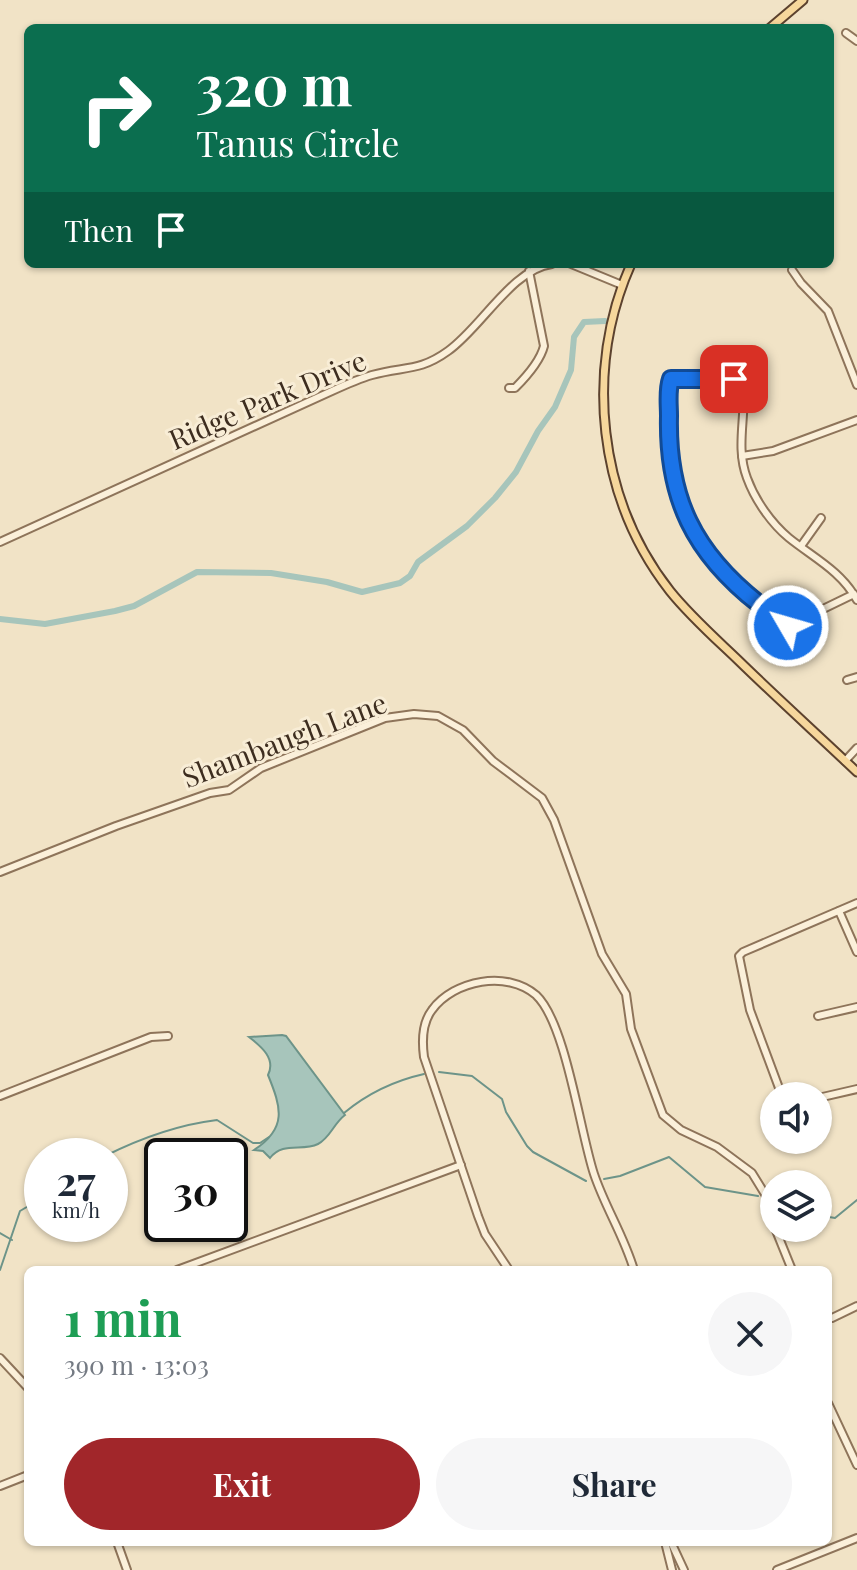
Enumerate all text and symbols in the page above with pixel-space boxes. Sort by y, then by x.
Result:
text: 320 m [196,46,352,121]
icon: right [64,56,168,160]
text: Tanus Circle [196,118,400,166]
icon: arrive [149,208,193,252]
text: Then [64,210,133,250]
street label: Ridge Park Drive [163,341,371,457]
pin [700,345,768,413]
icon: arrive [712,357,756,401]
position arrow [746,584,830,668]
street label: Shambaugh Lane [177,683,391,795]
map controls [760,1082,832,1242]
button: sound [760,1082,832,1154]
speed limit sign: 30 [144,1138,248,1242]
text: 27 [56,1153,96,1206]
button: layers [760,1170,832,1242]
text: km/h [52,1196,100,1223]
text: 1 min [64,1285,182,1349]
button: close [708,1292,792,1376]
text: 390 m · 13:03 [64,1347,209,1382]
button: Exit [64,1438,420,1530]
button: Share [436,1438,792,1530]

